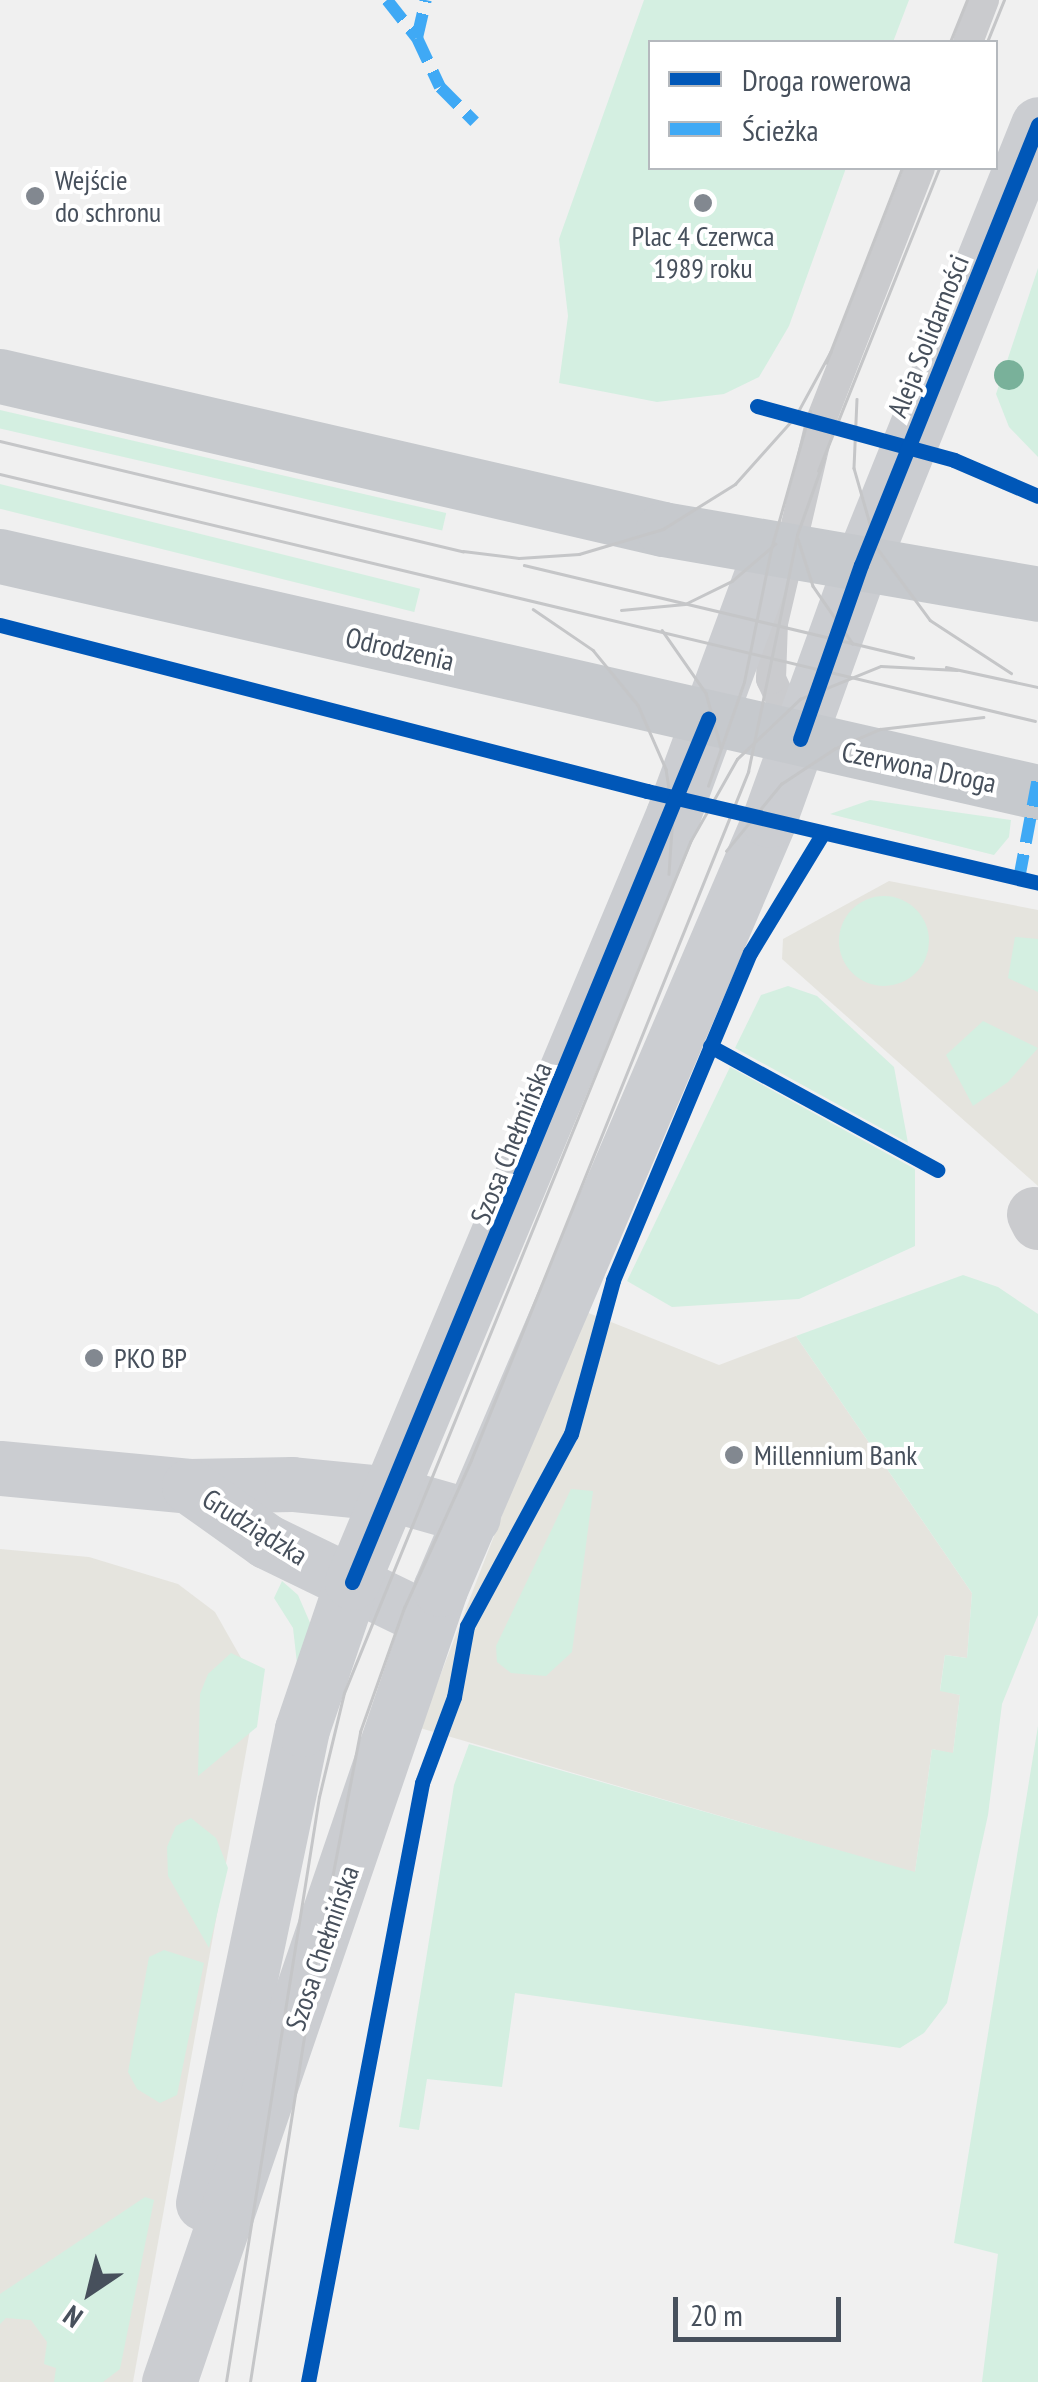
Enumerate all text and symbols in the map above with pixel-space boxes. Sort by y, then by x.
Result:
legend [648,40,998,170]
text: Droga rowerowa [742,60,912,99]
text: Ścieżka [742,110,819,149]
place label: Wejście do schronu [55,163,161,229]
marker: Wejście do schronu [24,185,46,207]
marker: Plac 4 Czerwca 1989 roku [692,192,714,214]
place label: Plac 4 Czerwca 1989 roku [631,219,775,285]
street label: Aleja Solidarności [880,250,976,422]
street label: Odrodzenia [343,620,457,678]
street label: Czerwona Droga [839,734,999,800]
street label: Szosa Chełmińska [463,1057,559,1229]
place label: PKO BP [114,1341,187,1375]
marker: PKO BP [83,1347,105,1369]
place label: Millennium Bank [754,1438,917,1472]
marker: Millennium Bank [723,1444,745,1466]
street label: Grudziądzka [196,1482,314,1572]
street label: Szosa Chełmińska [278,1861,366,2035]
north arrow [40,2242,140,2342]
scale bar [678,2277,846,2339]
text: 20 m [690,2295,743,2334]
text: N [56,2297,89,2336]

